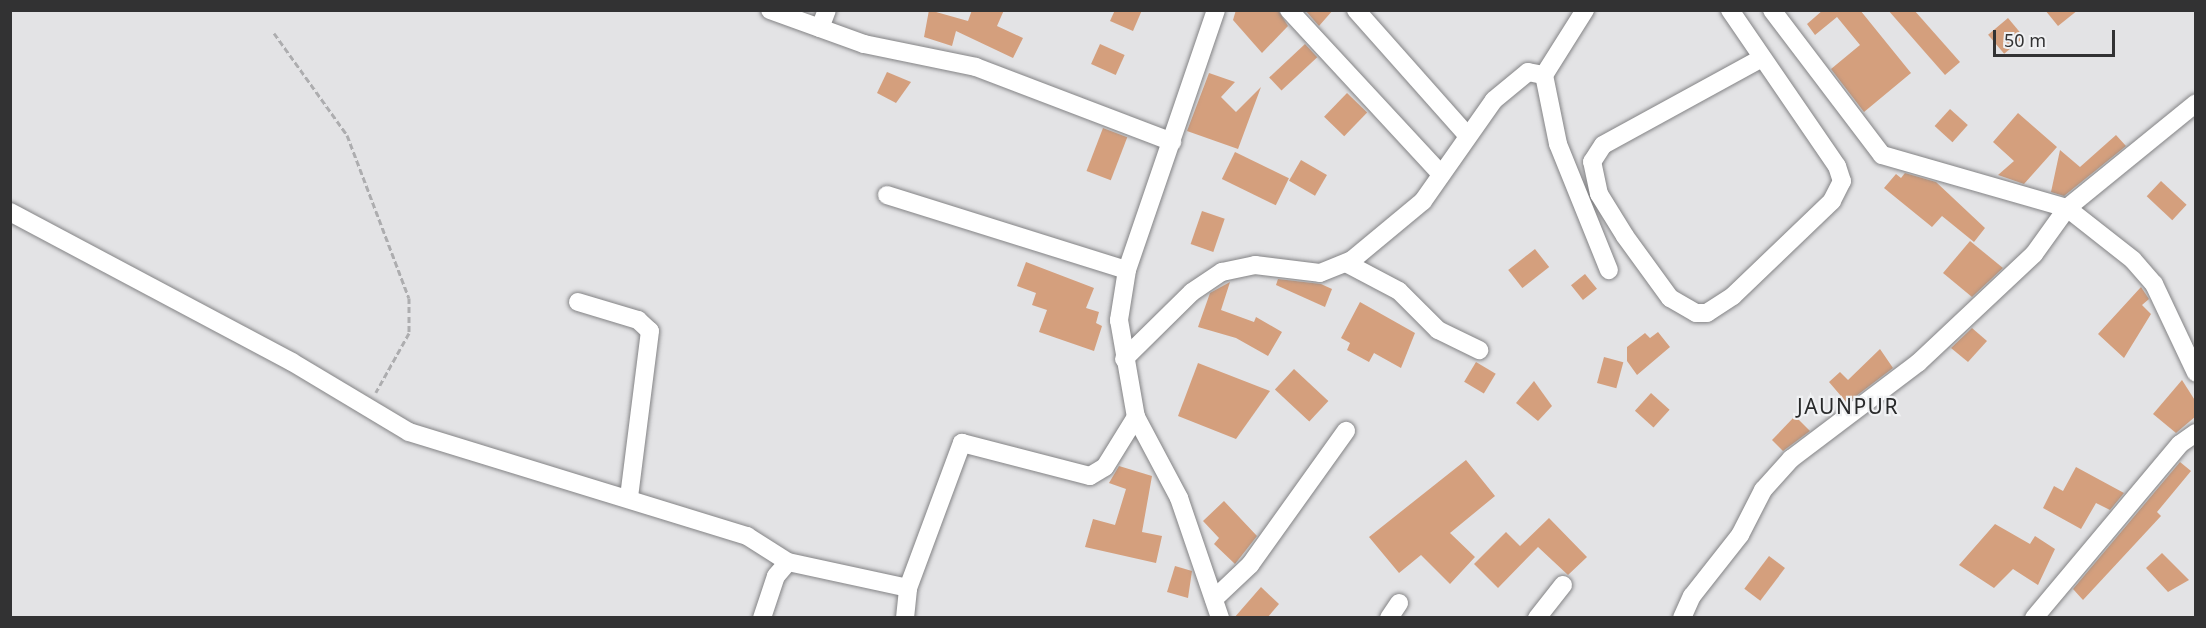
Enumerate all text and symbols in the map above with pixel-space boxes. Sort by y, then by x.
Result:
scale bar [1996,18,2118,56]
text: 50 m [2004,28,2046,52]
district label: JAUNPUR [1797,393,1899,419]

